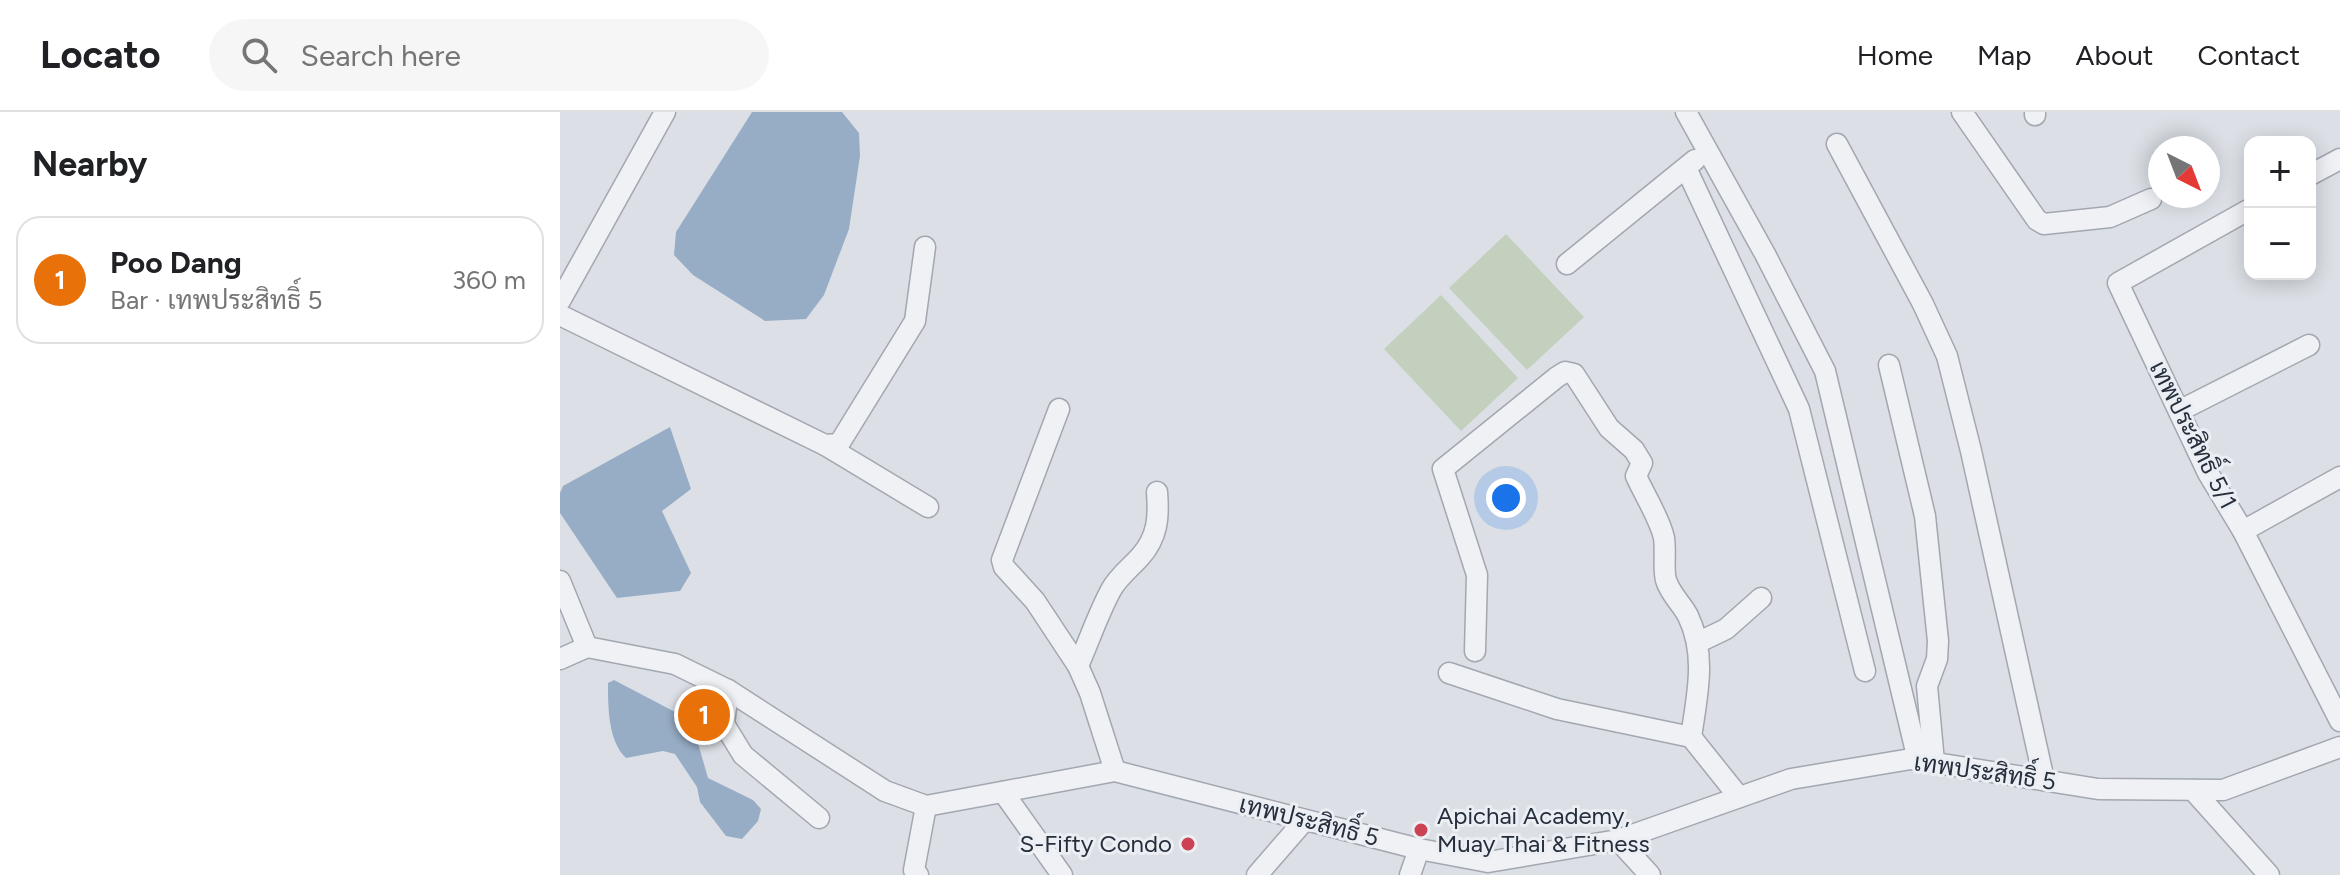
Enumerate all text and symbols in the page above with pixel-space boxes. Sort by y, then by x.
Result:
search box [209,19,769,91]
text: Locato [40,32,161,78]
icon: search [237,33,281,77]
text: Search here [301,37,461,74]
text: Home [1857,38,1933,72]
text: Map [1977,38,2032,72]
text: About [2076,38,2153,72]
text: Contact [2197,38,2300,72]
north arrow [2148,136,2220,208]
map controls [2244,136,2316,280]
button: + [2244,136,2316,208]
text: Nearby [32,144,147,185]
button: − [2244,208,2316,280]
text: Poo Dang [110,244,242,281]
text: 1 [55,264,65,296]
text: 360 m [452,264,526,296]
text: Bar · เทพประสิทธิ์ 5 [110,284,322,316]
street label: เทพประสิทธิ์ 5/1 [2144,353,2249,514]
your location [1486,478,1526,518]
pin: 1 [678,685,730,745]
street label: เทพประสิทธิ์ 5 [1912,740,2059,796]
street label: เทพประสิทธิ์ 5 [1236,782,1384,852]
place label: Apichai Academy, Muay Thai & Fitness [1437,801,1650,858]
marker: Apichai Academy, Muay Thai & Fitness [1412,821,1430,839]
place label: S-Fifty Condo [1020,829,1172,858]
marker: S-Fifty Condo [1179,835,1197,853]

